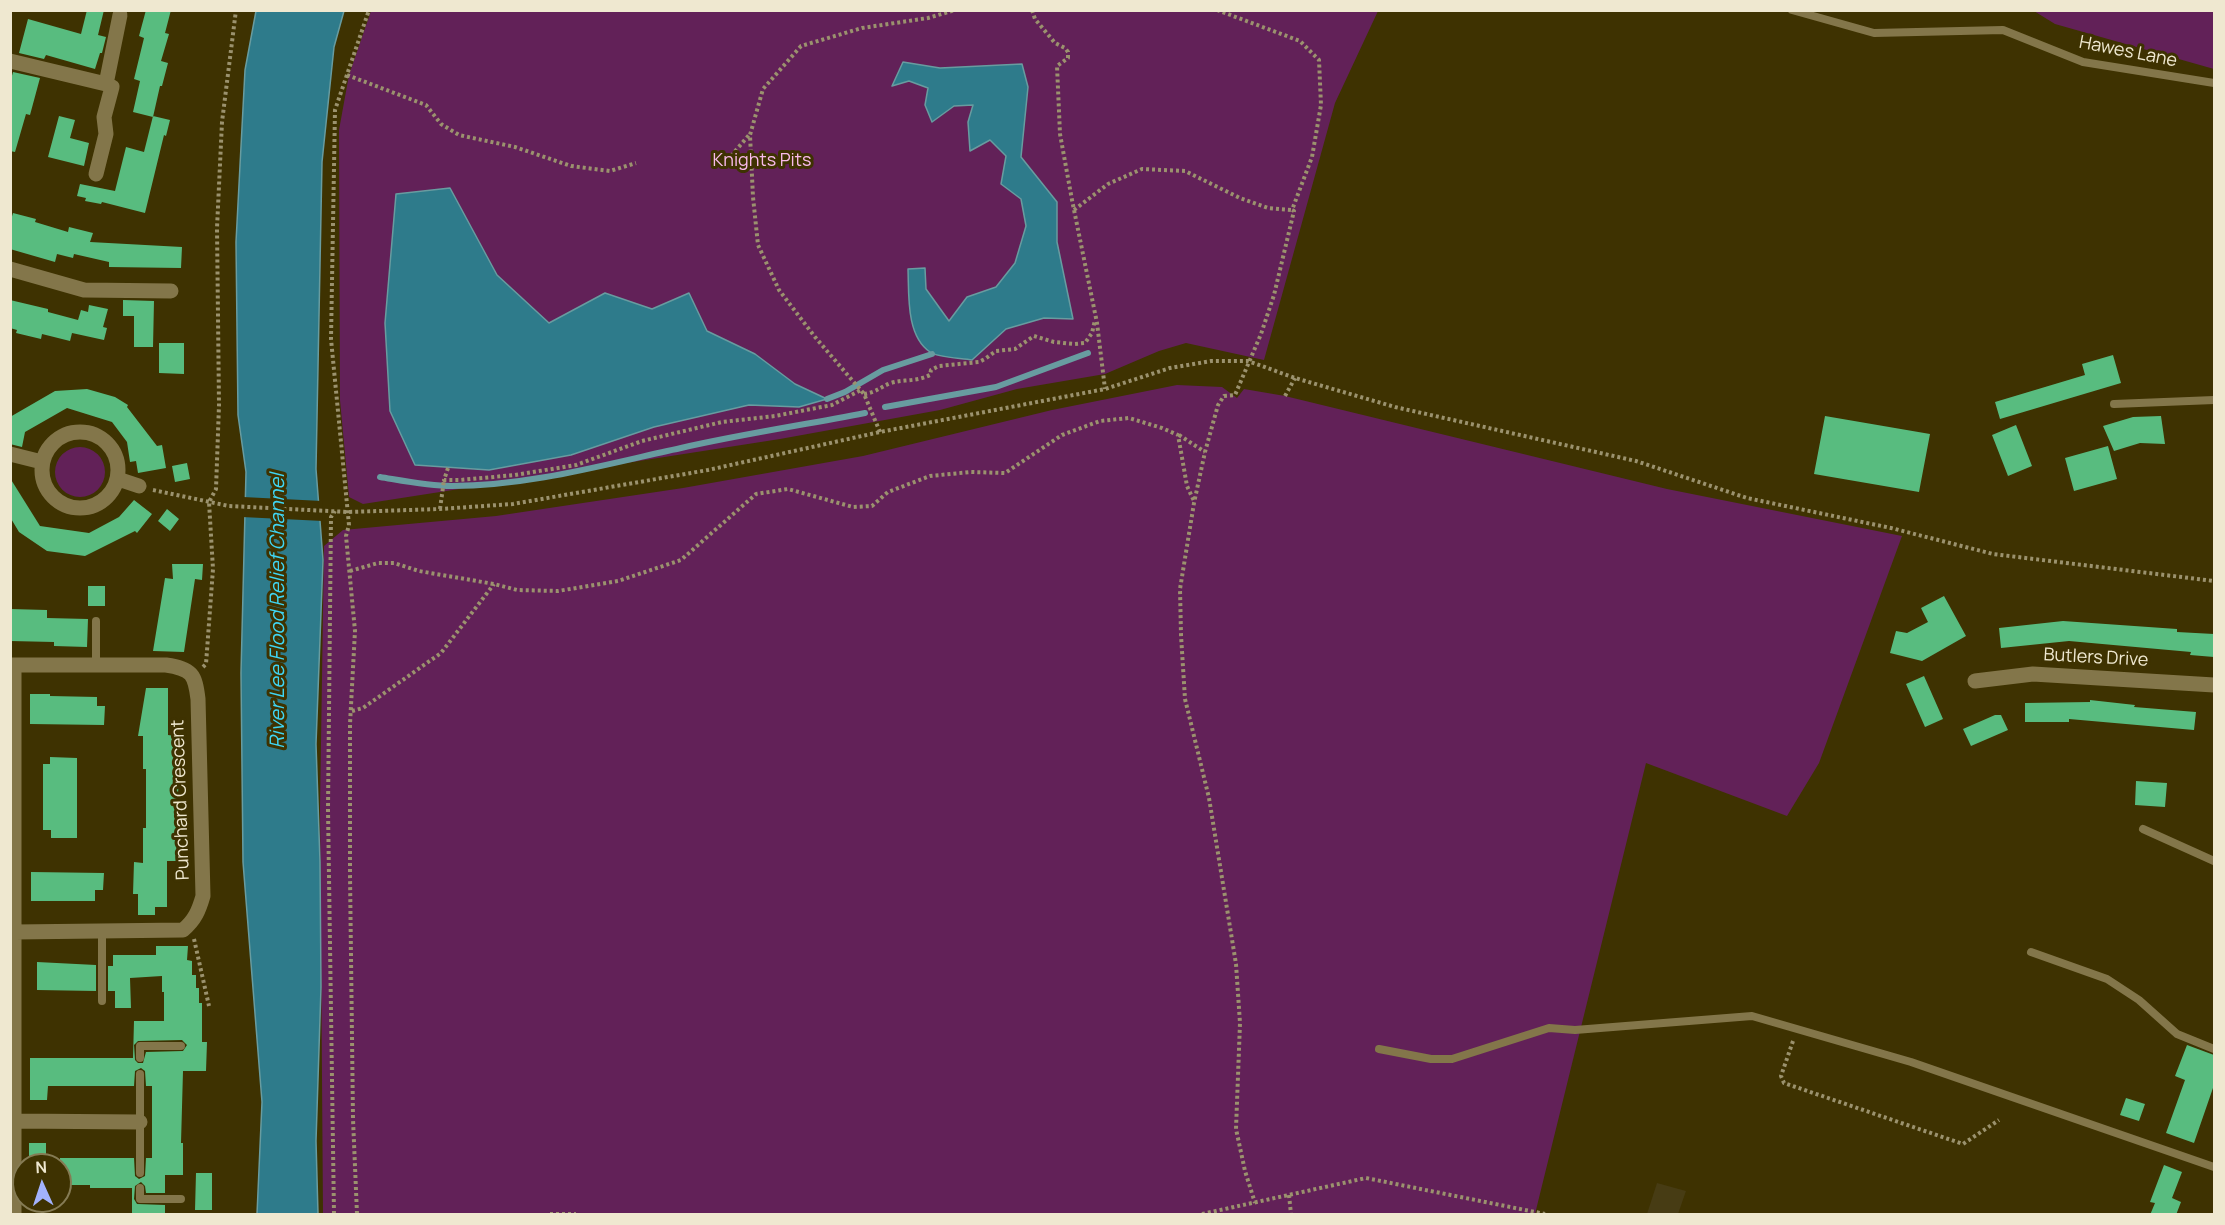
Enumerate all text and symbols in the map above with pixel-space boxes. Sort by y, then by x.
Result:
street label: Hawes Lane [2077,32,2179,72]
park label: Knights Pits [713,150,811,172]
water label: River Lee Flood Relief Channel [266,473,290,749]
street label: Butlers Drive [2043,644,2149,672]
street label: Punchard Crescent [167,719,195,881]
north arrow [12,1153,72,1213]
text: N [35,1156,47,1178]

